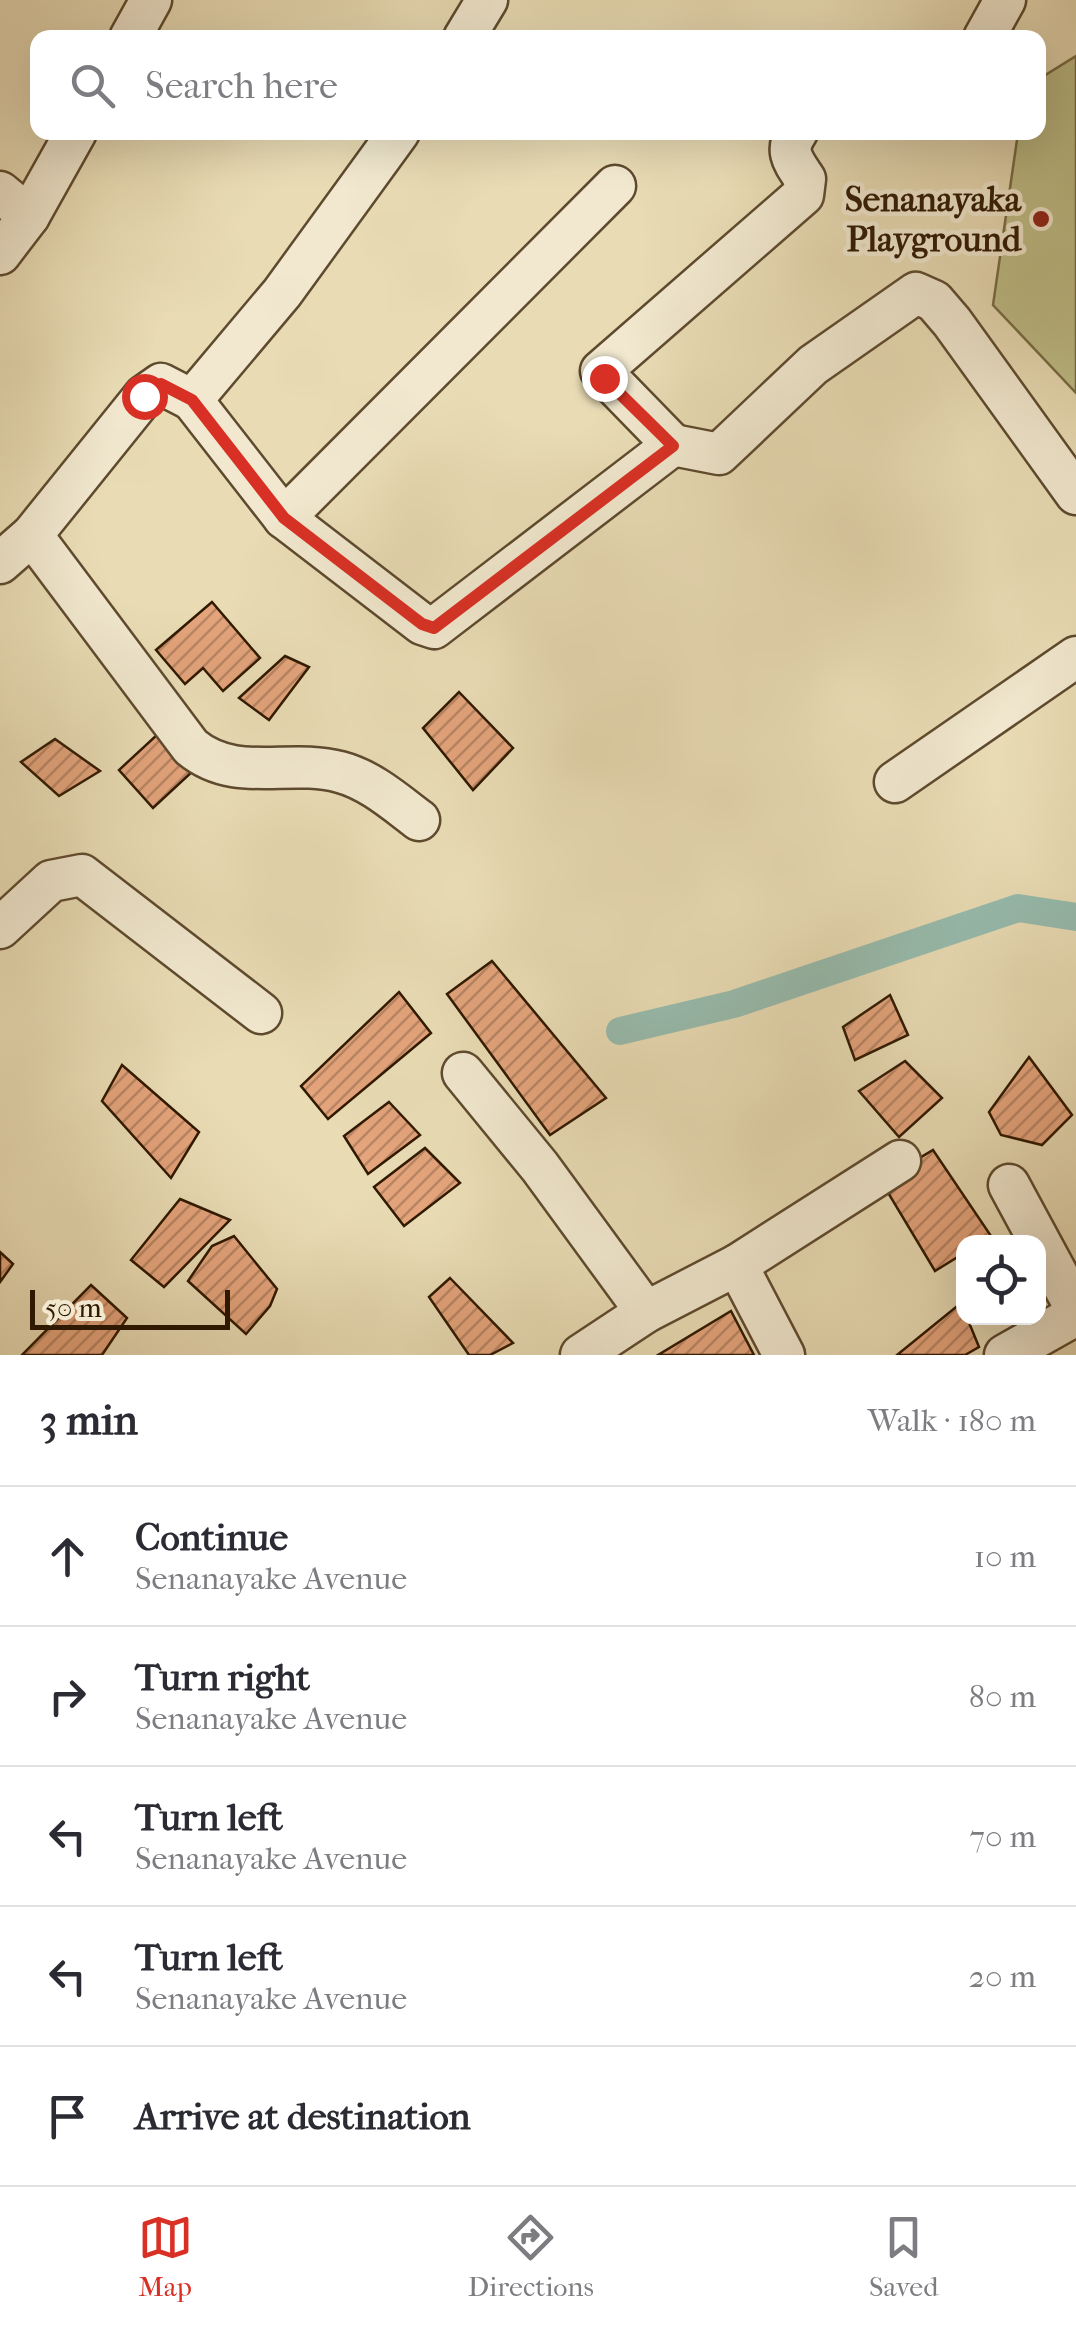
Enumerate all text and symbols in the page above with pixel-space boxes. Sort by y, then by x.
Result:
search box [30,30,1046,140]
icon: search [65,58,120,113]
text: Search here [145,63,338,108]
place label: Senanayaka Playground [845,179,1022,260]
marker: Senanayaka Playground [1030,208,1052,230]
route end [582,356,628,402]
route start [122,374,168,420]
map controls [956,1235,1046,1325]
button: locate [956,1235,1046,1325]
scale bar [30,1285,230,1330]
text: 50 m [45,1291,102,1324]
text: 3 min [40,1396,138,1445]
text: Walk · 180 m [868,1402,1036,1439]
text: Continue [135,1515,288,1560]
icon: ahead [40,1529,95,1584]
text: 10 m [974,1538,1036,1575]
text: Senanayake Avenue [135,1560,407,1597]
text: Turn right [135,1655,310,1700]
icon: right [40,1669,95,1724]
text: 80 m [969,1678,1036,1715]
text: Senanayake Avenue [135,1700,407,1737]
text: Turn left [135,1795,283,1840]
icon: left [40,1809,95,1864]
text: 70 m [970,1818,1036,1855]
text: Senanayake Avenue [135,1840,407,1877]
text: Turn left [135,1935,283,1980]
icon: left [40,1949,95,2004]
text: 20 m [968,1958,1036,1995]
text: Senanayake Avenue [135,1980,407,2017]
icon: arrive [40,2089,95,2144]
text: Arrive at destination [135,2094,471,2139]
tab: Map [138,2210,193,2303]
tab: Directions [468,2210,594,2303]
tab: Saved [869,2210,938,2303]

